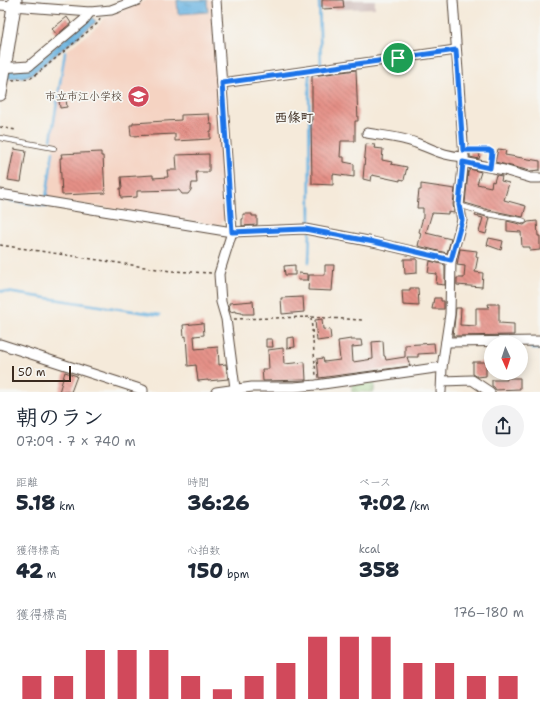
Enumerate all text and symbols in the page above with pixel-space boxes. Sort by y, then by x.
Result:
pin [381,41,415,75]
icon: arrive [387,47,409,69]
school or university icon: 市立市江小学校 [125,83,151,109]
place label: 市立市江小学校 [45,89,122,104]
district label: 西條町 [274,109,314,126]
north arrow [484,336,528,380]
map controls [484,336,528,380]
scale bar [12,364,71,383]
text: 50 m [18,365,46,380]
text: 朝のラン [16,403,104,432]
button: share [482,405,524,447]
text: 07:09 · 7 × 740 m [16,433,136,450]
text: 距離 [16,475,38,490]
text: 時間 [187,475,209,490]
text: ペース [359,475,391,490]
text: 5.18 [16,490,55,516]
text: 36:26 [187,490,250,516]
text: 7:02 [359,490,406,516]
text: km [55,499,75,514]
text: /km [406,499,430,514]
text: kcal [359,542,380,557]
text: 獲得標高 [16,543,60,558]
text: 心拍数 [187,543,220,558]
text: 358 [359,557,399,583]
text: 42 [16,558,43,584]
text: 150 [187,558,223,584]
text: m [43,567,56,582]
text: bpm [223,567,249,582]
text: 176–180 m [454,604,524,621]
text: 獲得標高 [16,606,68,623]

